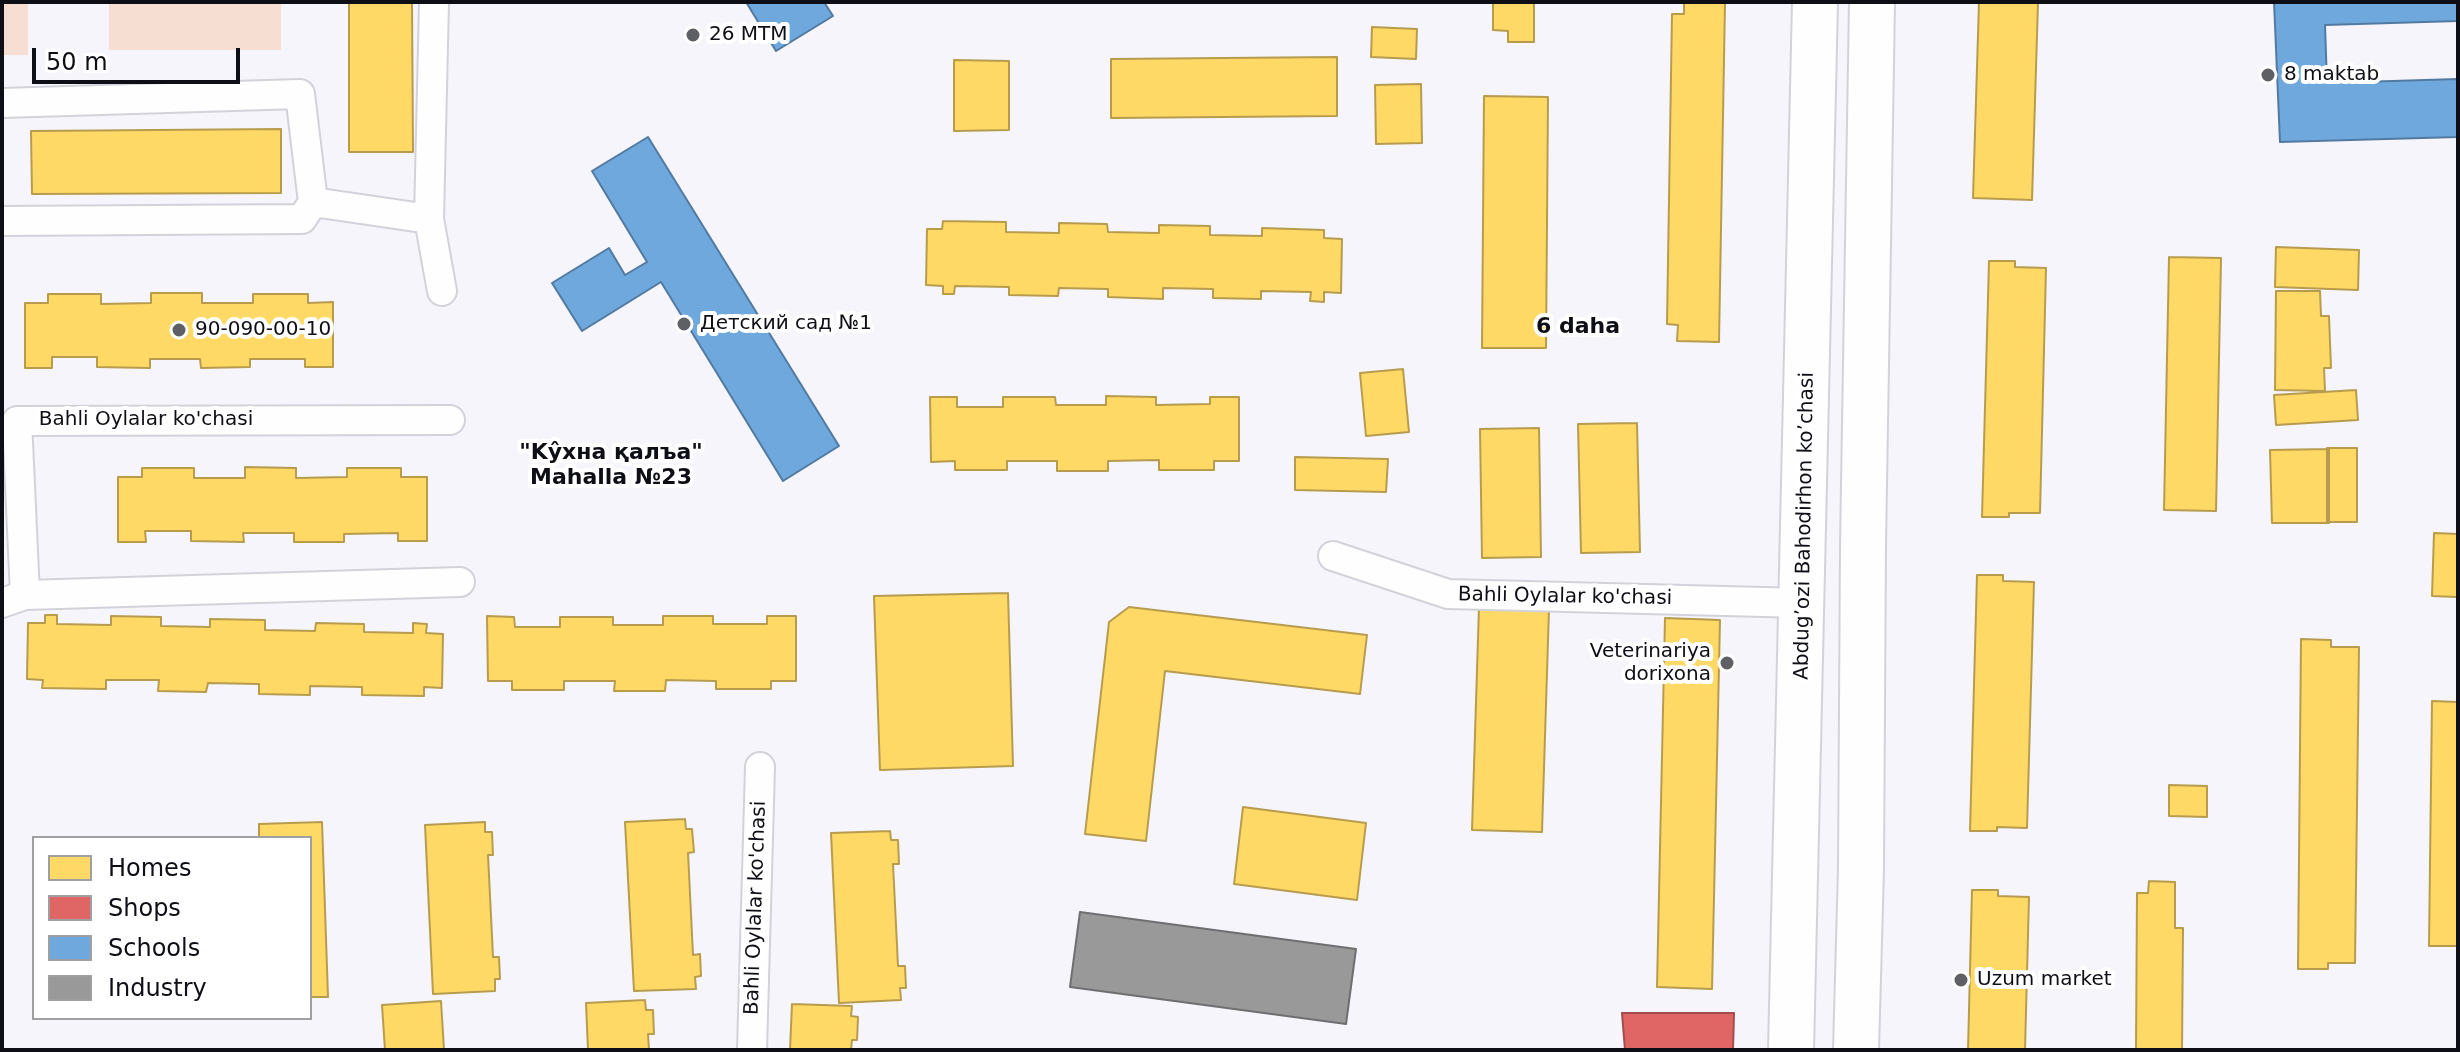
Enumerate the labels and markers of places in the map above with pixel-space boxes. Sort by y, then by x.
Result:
place label: 26 MTM [709,23,788,47]
marker: 26 MTM [684,26,702,44]
place label: 8 maktab [2284,63,2379,87]
marker: 8 maktab [2259,66,2277,84]
place label: Детский сад №1 [700,312,872,336]
marker: Детский сад №1 [675,315,693,333]
place label: 90-090-00-10 [195,318,331,342]
marker: 90-090-00-10 [170,321,188,339]
place label: Veterinariya dorixona [1590,640,1711,687]
marker: Veterinariya dorixona [1718,654,1736,672]
place label: Uzum market [1977,968,2112,992]
marker: Uzum market [1952,971,1970,989]

